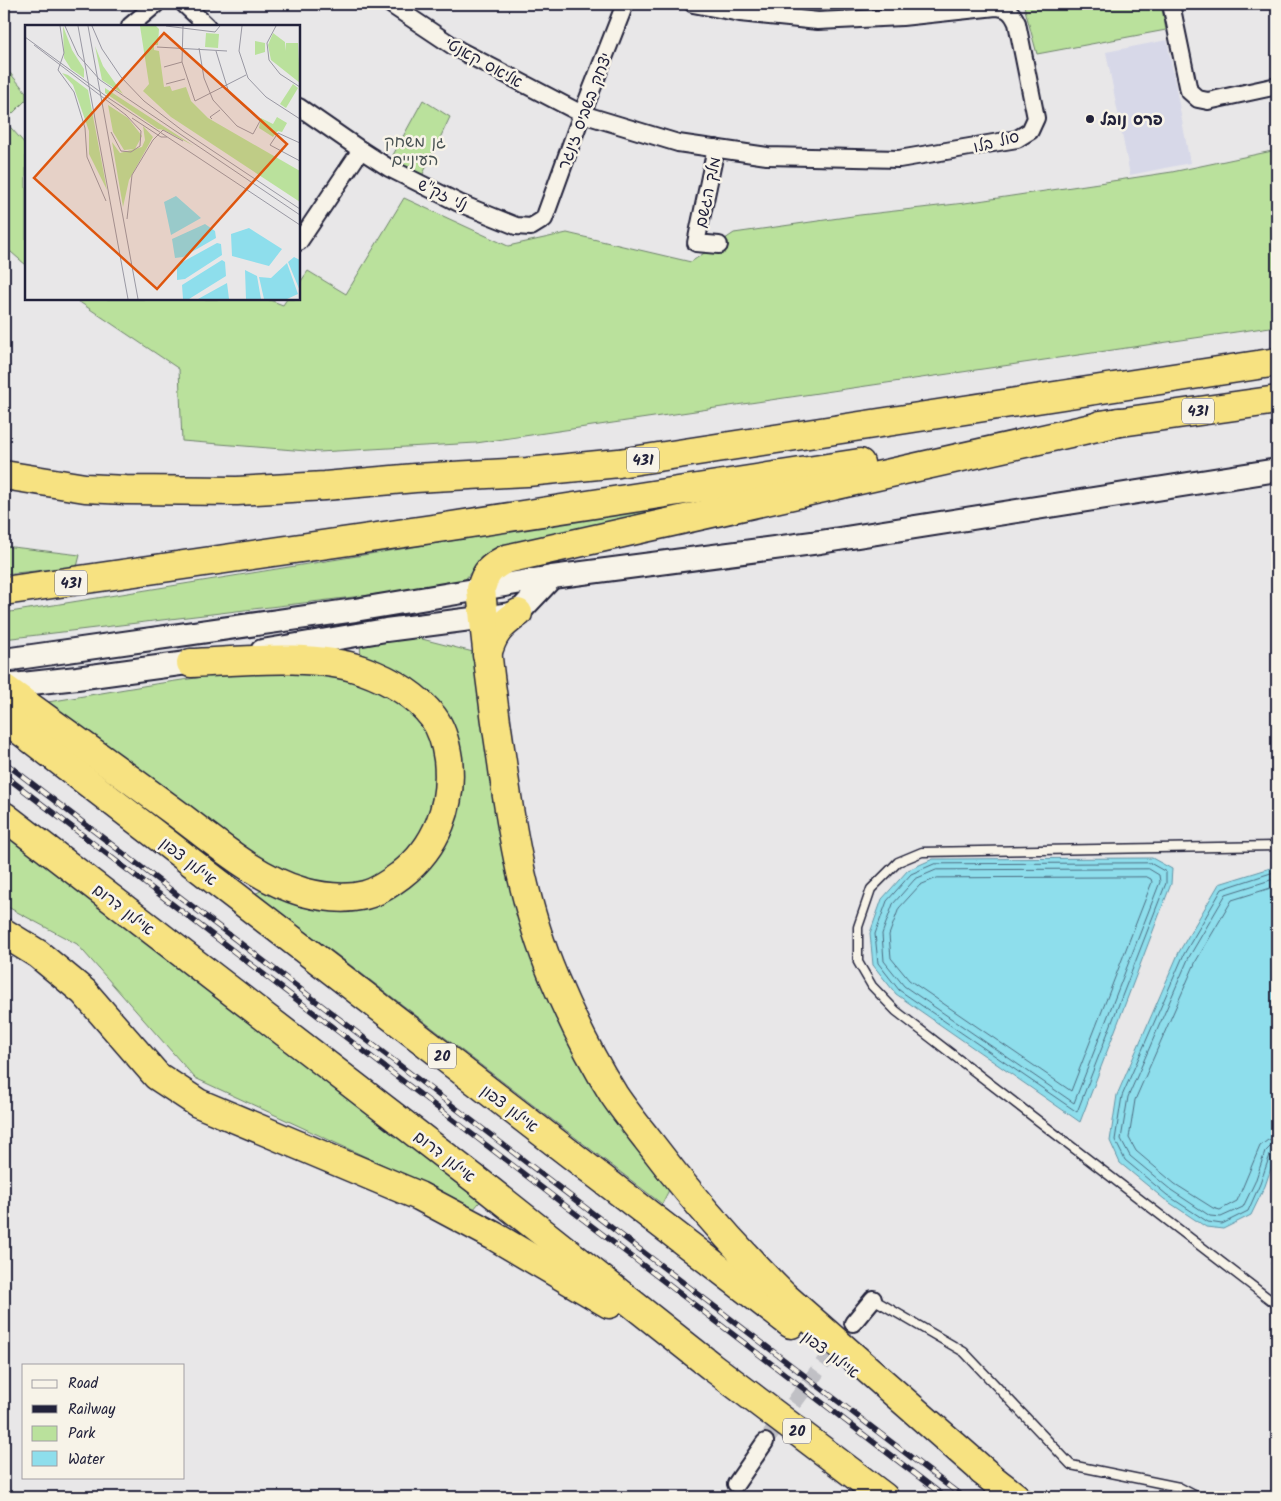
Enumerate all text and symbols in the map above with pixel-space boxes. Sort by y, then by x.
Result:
inset map [25,25,300,300]
street label: אליאס קאנטי [440,32,527,95]
street label: יצחק בשביס זינגר [552,49,619,174]
place label: פרס נובל [1100,108,1163,133]
marker: פרס נובל [1084,113,1096,125]
street label: סול בלו [971,125,1022,160]
park label: גן משחק העיניים [384,130,446,173]
street label: מלך הגשם [689,155,728,230]
street label: נלי זק"ש [413,173,472,218]
road number: 431 [1182,398,1214,424]
road number: 431 [627,448,659,472]
road number: 431 [55,570,87,596]
street label: איילון צפון [154,832,222,893]
street label: איילון דרום [87,878,159,942]
road number: 20 [428,1044,456,1068]
street label: איילון צפון [475,1079,543,1139]
street label: איילון דרום [408,1125,480,1189]
street label: איילון צפון [796,1325,864,1385]
legend [22,1364,185,1478]
text: Road [68,1372,99,1396]
text: Railway [68,1398,116,1422]
road number: 20 [783,1418,811,1444]
text: Park [68,1422,96,1446]
text: Water [68,1448,105,1472]

